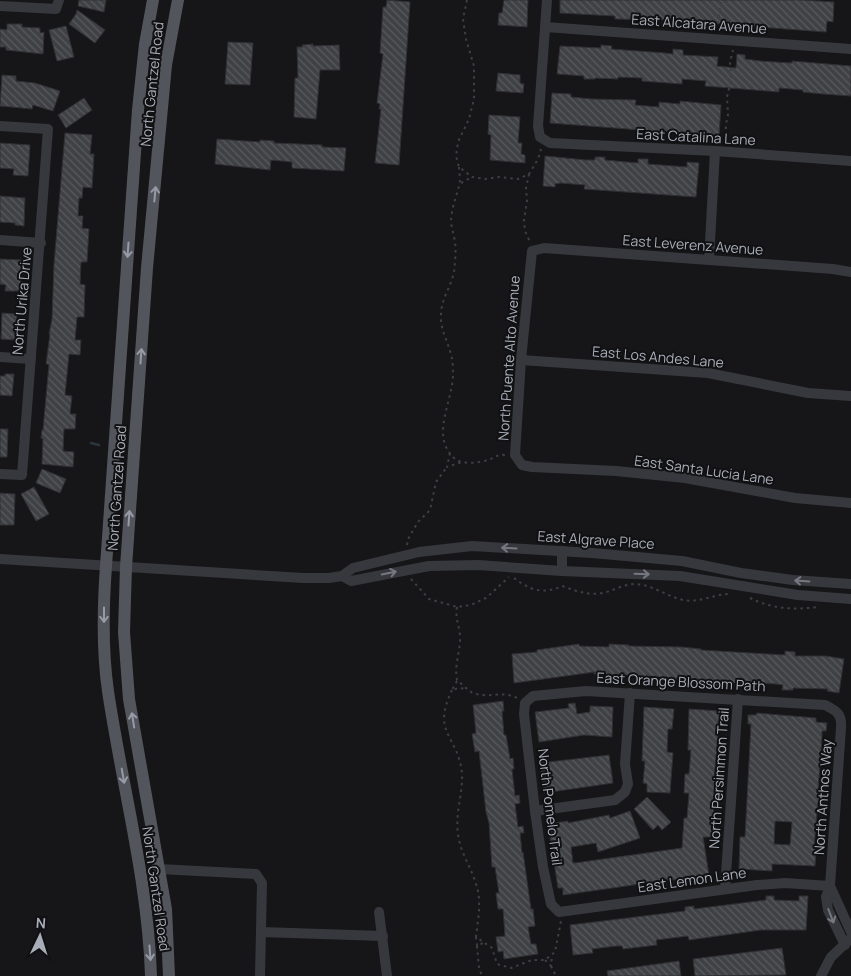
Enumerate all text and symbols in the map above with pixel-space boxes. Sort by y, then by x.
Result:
street label: East Alcatara Avenue [631,9,767,38]
street label: North Gantzel Road [135,21,168,147]
street label: East Catalina Lane [636,124,756,149]
one-way arrow [150,187,160,203]
street label: East Leverenz Avenue [622,230,764,259]
one-way arrow [123,241,133,257]
street label: North Urika Drive [7,246,36,356]
street label: North Puente Alto Avenue [493,275,524,441]
street label: East Los Andes Lane [591,341,725,372]
one-way arrow [136,349,146,365]
street label: North Gantzel Road [103,425,130,551]
street label: East Santa Lucia Lane [633,450,775,489]
one-way arrow [125,511,134,527]
street label: East Algrave Place [537,526,655,553]
one-way arrow [501,543,517,552]
one-way arrow [381,567,397,577]
one-way arrow [634,570,650,579]
one-way arrow [795,576,811,586]
one-way arrow [99,606,109,622]
street label: East Orange Blossom Path [596,668,766,695]
street label: North Persimmon Trail [704,707,733,849]
one-way arrow [127,713,137,729]
street label: North Anthos Way [809,738,836,856]
street label: North Pomelo Trail [534,748,567,866]
one-way arrow [118,767,128,783]
street label: North Gantzel Road [138,825,175,952]
street label: East Lemon Lane [637,862,747,897]
one-way arrow [827,908,836,923]
north arrow [15,911,65,961]
text: N [35,913,47,932]
one-way arrow [146,945,155,961]

